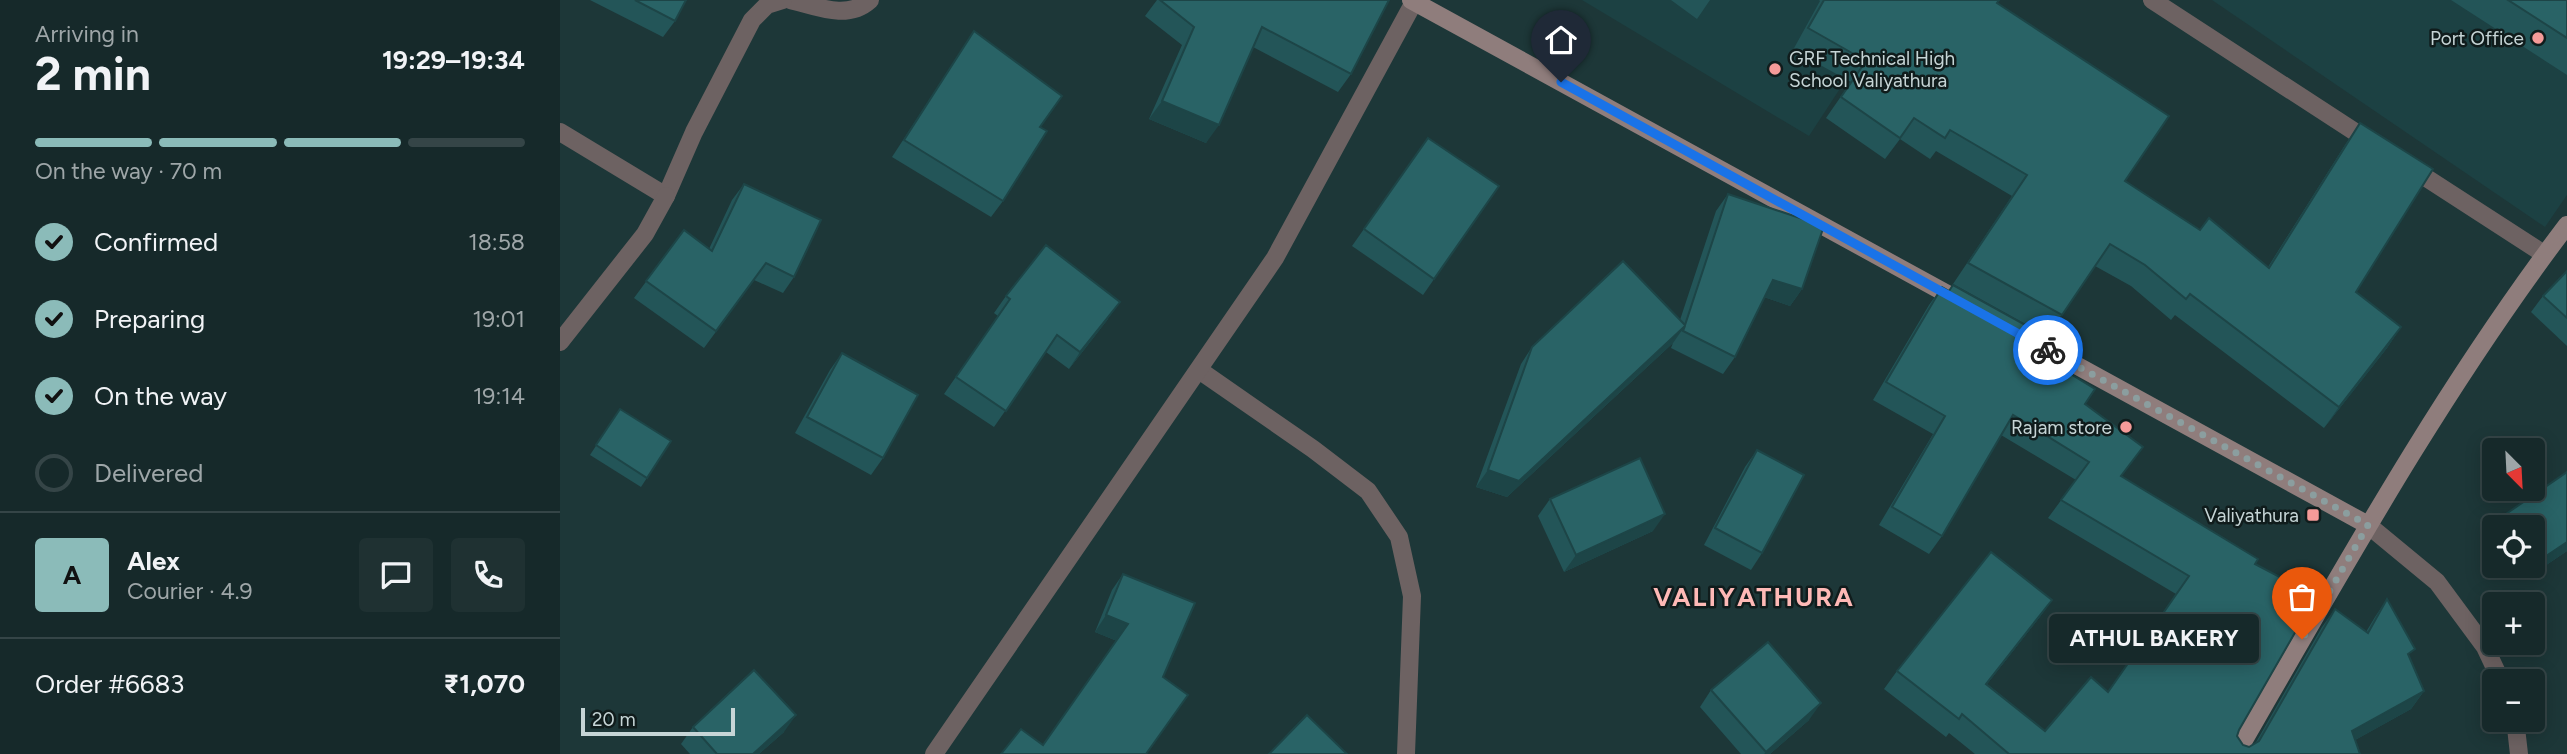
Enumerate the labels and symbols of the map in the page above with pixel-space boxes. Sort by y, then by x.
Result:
pin [1531,10,1591,82]
place label: Port Office [2430,27,2524,50]
marker: Port Office [2530,30,2546,46]
place label: GRF Technical High School Valiyathura [1789,47,1955,92]
marker: GRF Technical High School Valiyathura [1767,61,1783,77]
courier [2013,315,2083,385]
place label: Rajam store [2011,416,2112,439]
marker: Rajam store [2118,419,2134,435]
north arrow [2482,438,2544,500]
place label: Valiyathura [2204,504,2299,527]
marker: Valiyathura [2305,507,2321,523]
pin [2272,567,2332,639]
district label: VALIYATHURA [1653,581,1855,613]
callout: ATHUL BAKERY [2050,614,2260,664]
scale bar [581,705,735,737]

